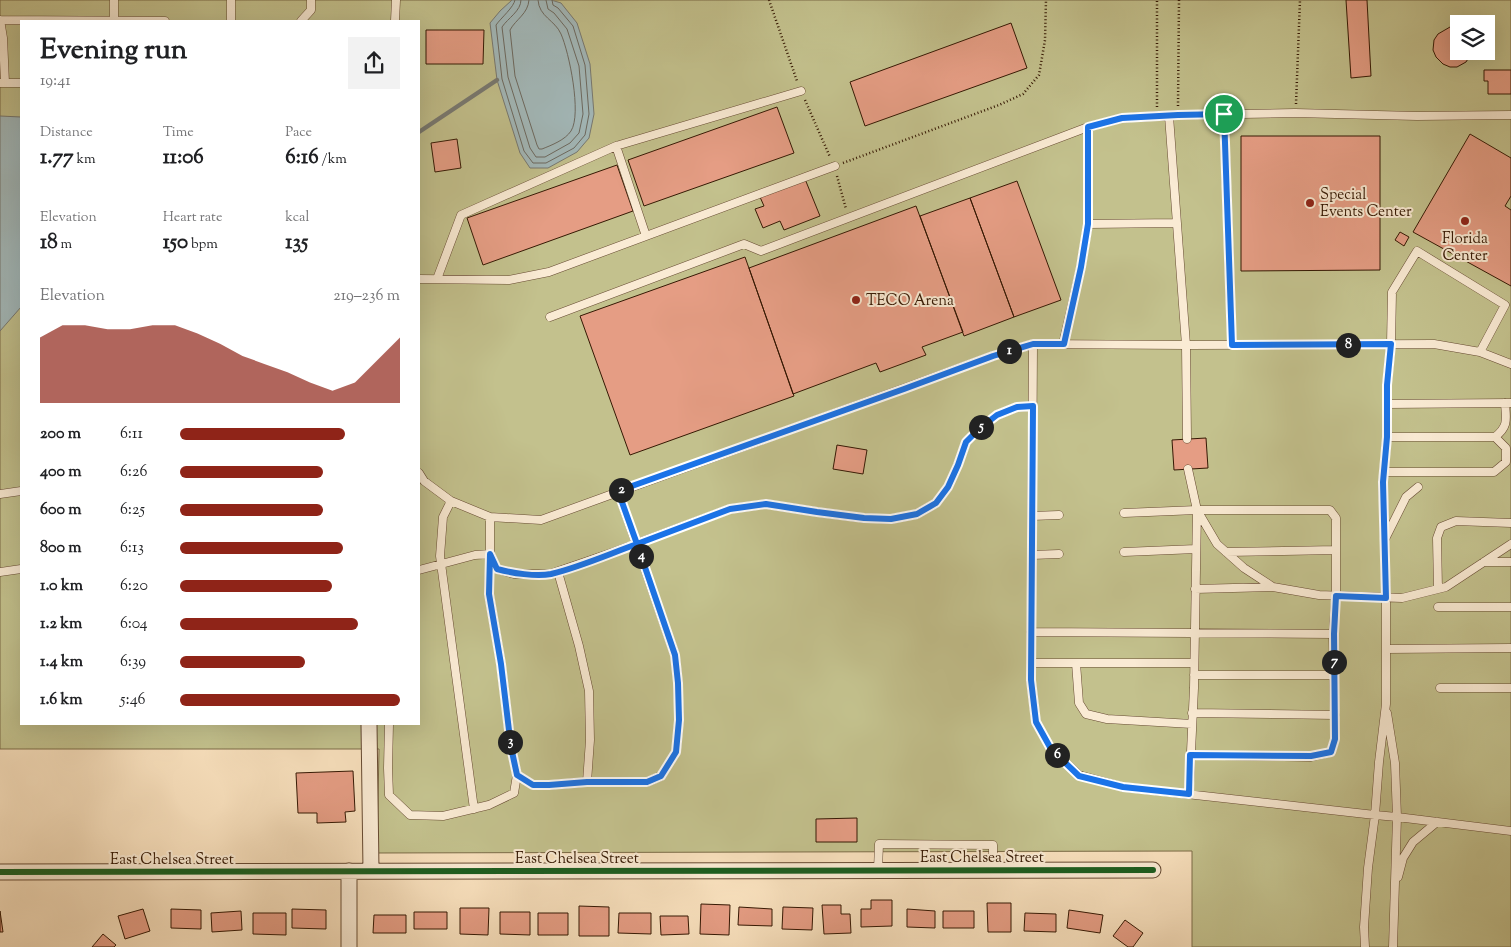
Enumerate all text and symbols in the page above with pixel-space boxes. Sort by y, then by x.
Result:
map controls [1450,15,1495,60]
button: layers [1450,15,1495,60]
text: Evening run [40,31,187,71]
button: share [348,37,400,89]
text: 19:41 [40,70,71,93]
pin [1203,93,1245,135]
icon: arrive [1210,100,1238,128]
text: Distance [40,123,93,143]
text: Time [163,123,194,143]
text: Pace [285,123,312,143]
text: 1.77 [40,143,73,173]
text: 11:06 [163,143,204,173]
text: 6:16 [285,143,319,173]
text: km [73,150,96,170]
text: /km [319,150,347,170]
place label: Special Events Center [1320,185,1412,223]
marker: Special Events Center [1304,197,1316,209]
text: Elevation [40,208,97,228]
text: Heart rate [163,208,222,228]
text: kcal [285,208,309,228]
marker: Florida Center [1459,215,1471,227]
text: 18 [40,228,58,258]
text: 150 [163,228,188,258]
text: 135 [285,228,308,258]
place label: Florida Center [1442,229,1488,267]
text: m [58,235,72,255]
text: bpm [188,235,218,255]
text: Elevation [40,285,105,308]
text: 219–236 m [333,285,400,308]
place label: TECO Arena [866,291,954,312]
marker: TECO Arena [850,294,862,306]
pin: 8 [1336,332,1360,358]
text: 8 [1345,335,1352,355]
pin: 1 [996,338,1022,364]
text: 1 [1007,341,1012,361]
pin: 5 [968,414,994,440]
text: 5 [979,417,984,437]
text: 200 m [40,423,81,446]
text: 6:11 [120,423,143,446]
text: 400 m [40,461,82,484]
text: 6:26 [120,461,147,484]
pin: 2 [608,478,634,502]
text: 2 [618,480,625,500]
text: 600 m [40,499,82,522]
text: 6:25 [120,499,145,522]
text: 800 m [40,537,82,560]
text: 6:13 [120,537,144,560]
pin: 4 [628,544,654,568]
text: 4 [638,546,645,566]
text: 1.0 km [40,575,83,598]
text: 6:20 [120,575,148,598]
text: 1.2 km [40,613,82,636]
text: 6:04 [120,613,148,636]
pin: 7 [1322,650,1346,674]
text: 1.4 km [40,651,83,674]
text: 6:39 [120,651,146,674]
text: 7 [1331,652,1338,672]
text: 1.6 km [40,689,82,712]
text: 5:46 [120,689,146,712]
pin: 3 [498,730,522,754]
text: 3 [508,732,513,752]
pin: 6 [1044,742,1070,768]
text: 6 [1054,745,1061,765]
street label: East Chelsea Street [920,848,1044,869]
street label: East Chelsea Street [515,849,639,870]
street label: East Chelsea Street [110,850,234,871]

